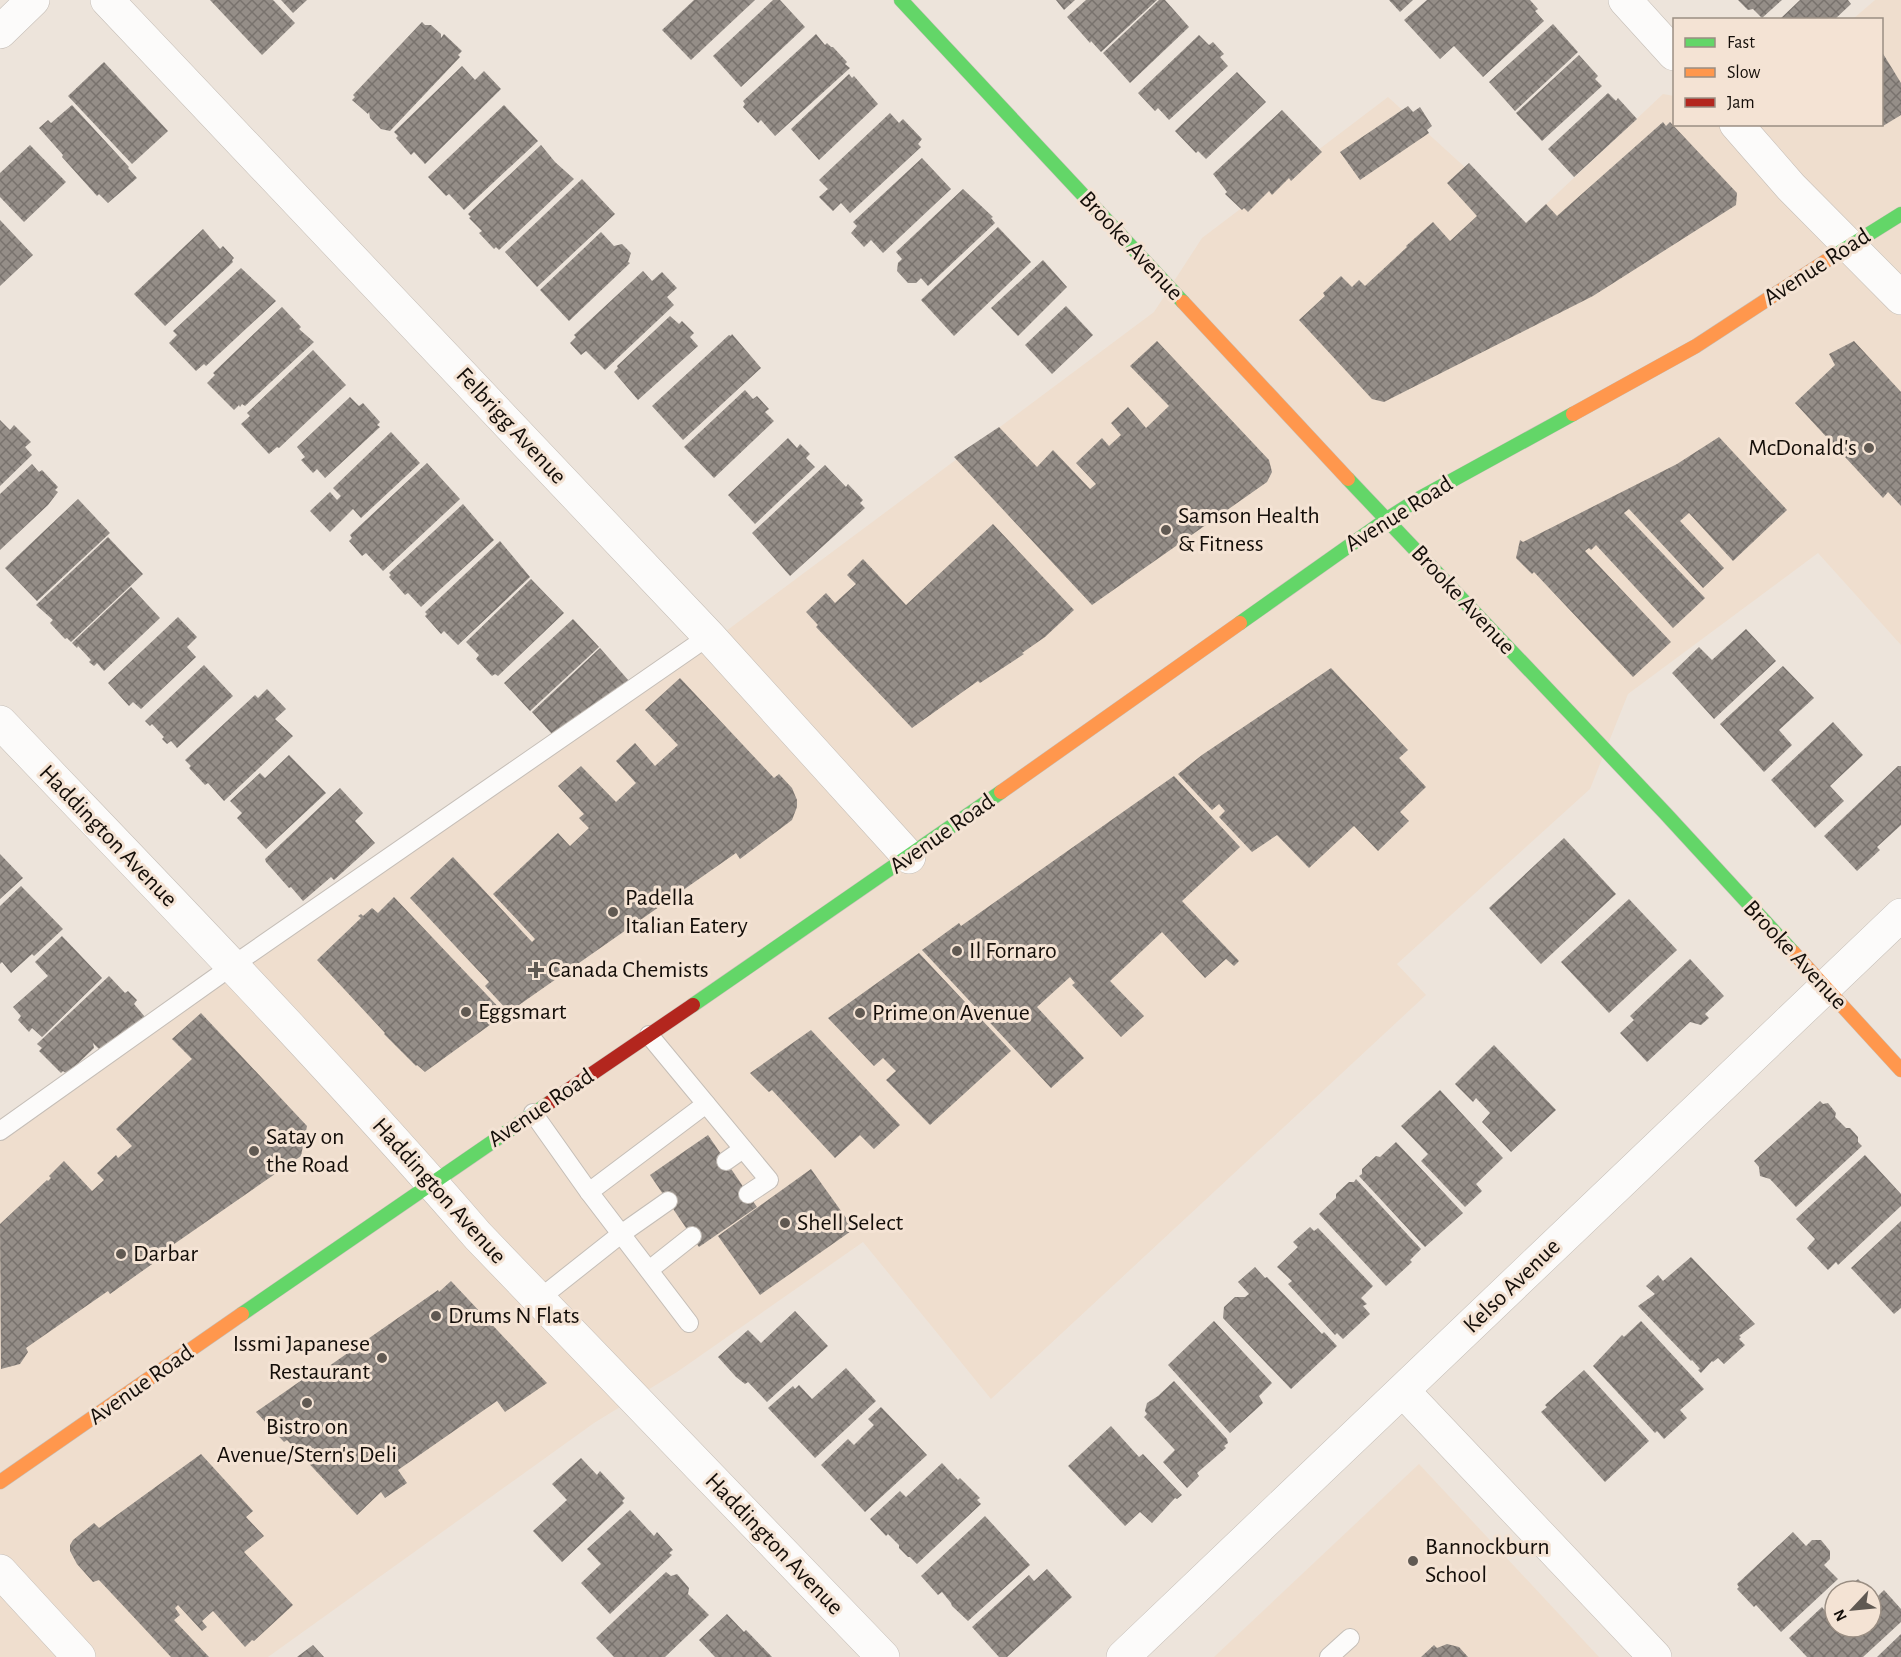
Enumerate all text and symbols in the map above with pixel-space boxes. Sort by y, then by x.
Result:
legend [1673,18,1883,126]
text: Fast [1727,34,1755,52]
text: Slow [1727,64,1760,82]
text: Jam [1727,94,1755,112]
street label: Brooke Avenue [1075,187,1187,305]
street label: Avenue Road [1759,224,1875,310]
street label: Felbrigg Avenue [451,363,571,489]
place label: McDonald's [1748,436,1857,460]
marker: McDonald's [1862,441,1876,455]
street label: Avenue Road [1341,472,1457,556]
place label: Samson Health & Fitness [1178,504,1320,556]
marker: Samson Health & Fitness [1159,523,1173,537]
street label: Brooke Avenue [1407,541,1519,659]
street label: Haddington Avenue [34,760,182,912]
street label: Avenue Road [885,789,999,879]
place label: Padella Italian Eatery [625,886,748,938]
street label: Brooke Avenue [1739,896,1851,1014]
marker: Padella Italian Eatery [606,905,620,919]
place label: Il Fornaro [969,939,1057,963]
marker: Il Fornaro [950,944,964,958]
place label: Canada Chemists [548,958,709,982]
marker: Canada Chemists [529,963,543,977]
place label: Eggsmart [478,1000,567,1024]
place label: Prime on Avenue [872,1001,1030,1025]
marker: Eggsmart [459,1005,473,1019]
marker: Prime on Avenue [853,1006,867,1020]
street label: Avenue Road [484,1064,598,1152]
street label: Haddington Avenue [368,1114,510,1268]
place label: Satay on the Road [266,1125,349,1177]
marker: Satay on the Road [247,1144,261,1158]
place label: Shell Select [797,1211,904,1235]
marker: Shell Select [778,1216,792,1230]
street label: Kelso Avenue [1459,1234,1565,1338]
place label: Darbar [133,1242,198,1266]
marker: Darbar [114,1247,128,1261]
place label: Drums N Flats [448,1304,580,1328]
marker: Drums N Flats [429,1309,443,1323]
place label: Issmi Japanese Restaurant [233,1332,370,1384]
street label: Avenue Road [84,1340,198,1430]
marker: Issmi Japanese Restaurant [375,1351,389,1365]
marker: Bistro on Avenue/Stern's Deli [300,1396,314,1410]
place label: Bistro on Avenue/Stern's Deli [217,1415,397,1467]
street label: Haddington Avenue [700,1468,848,1620]
place label: Bannockburn School [1425,1535,1550,1587]
marker: Bannockburn School [1406,1554,1420,1568]
north arrow [1823,1579,1883,1639]
text: N [1831,1607,1850,1624]

